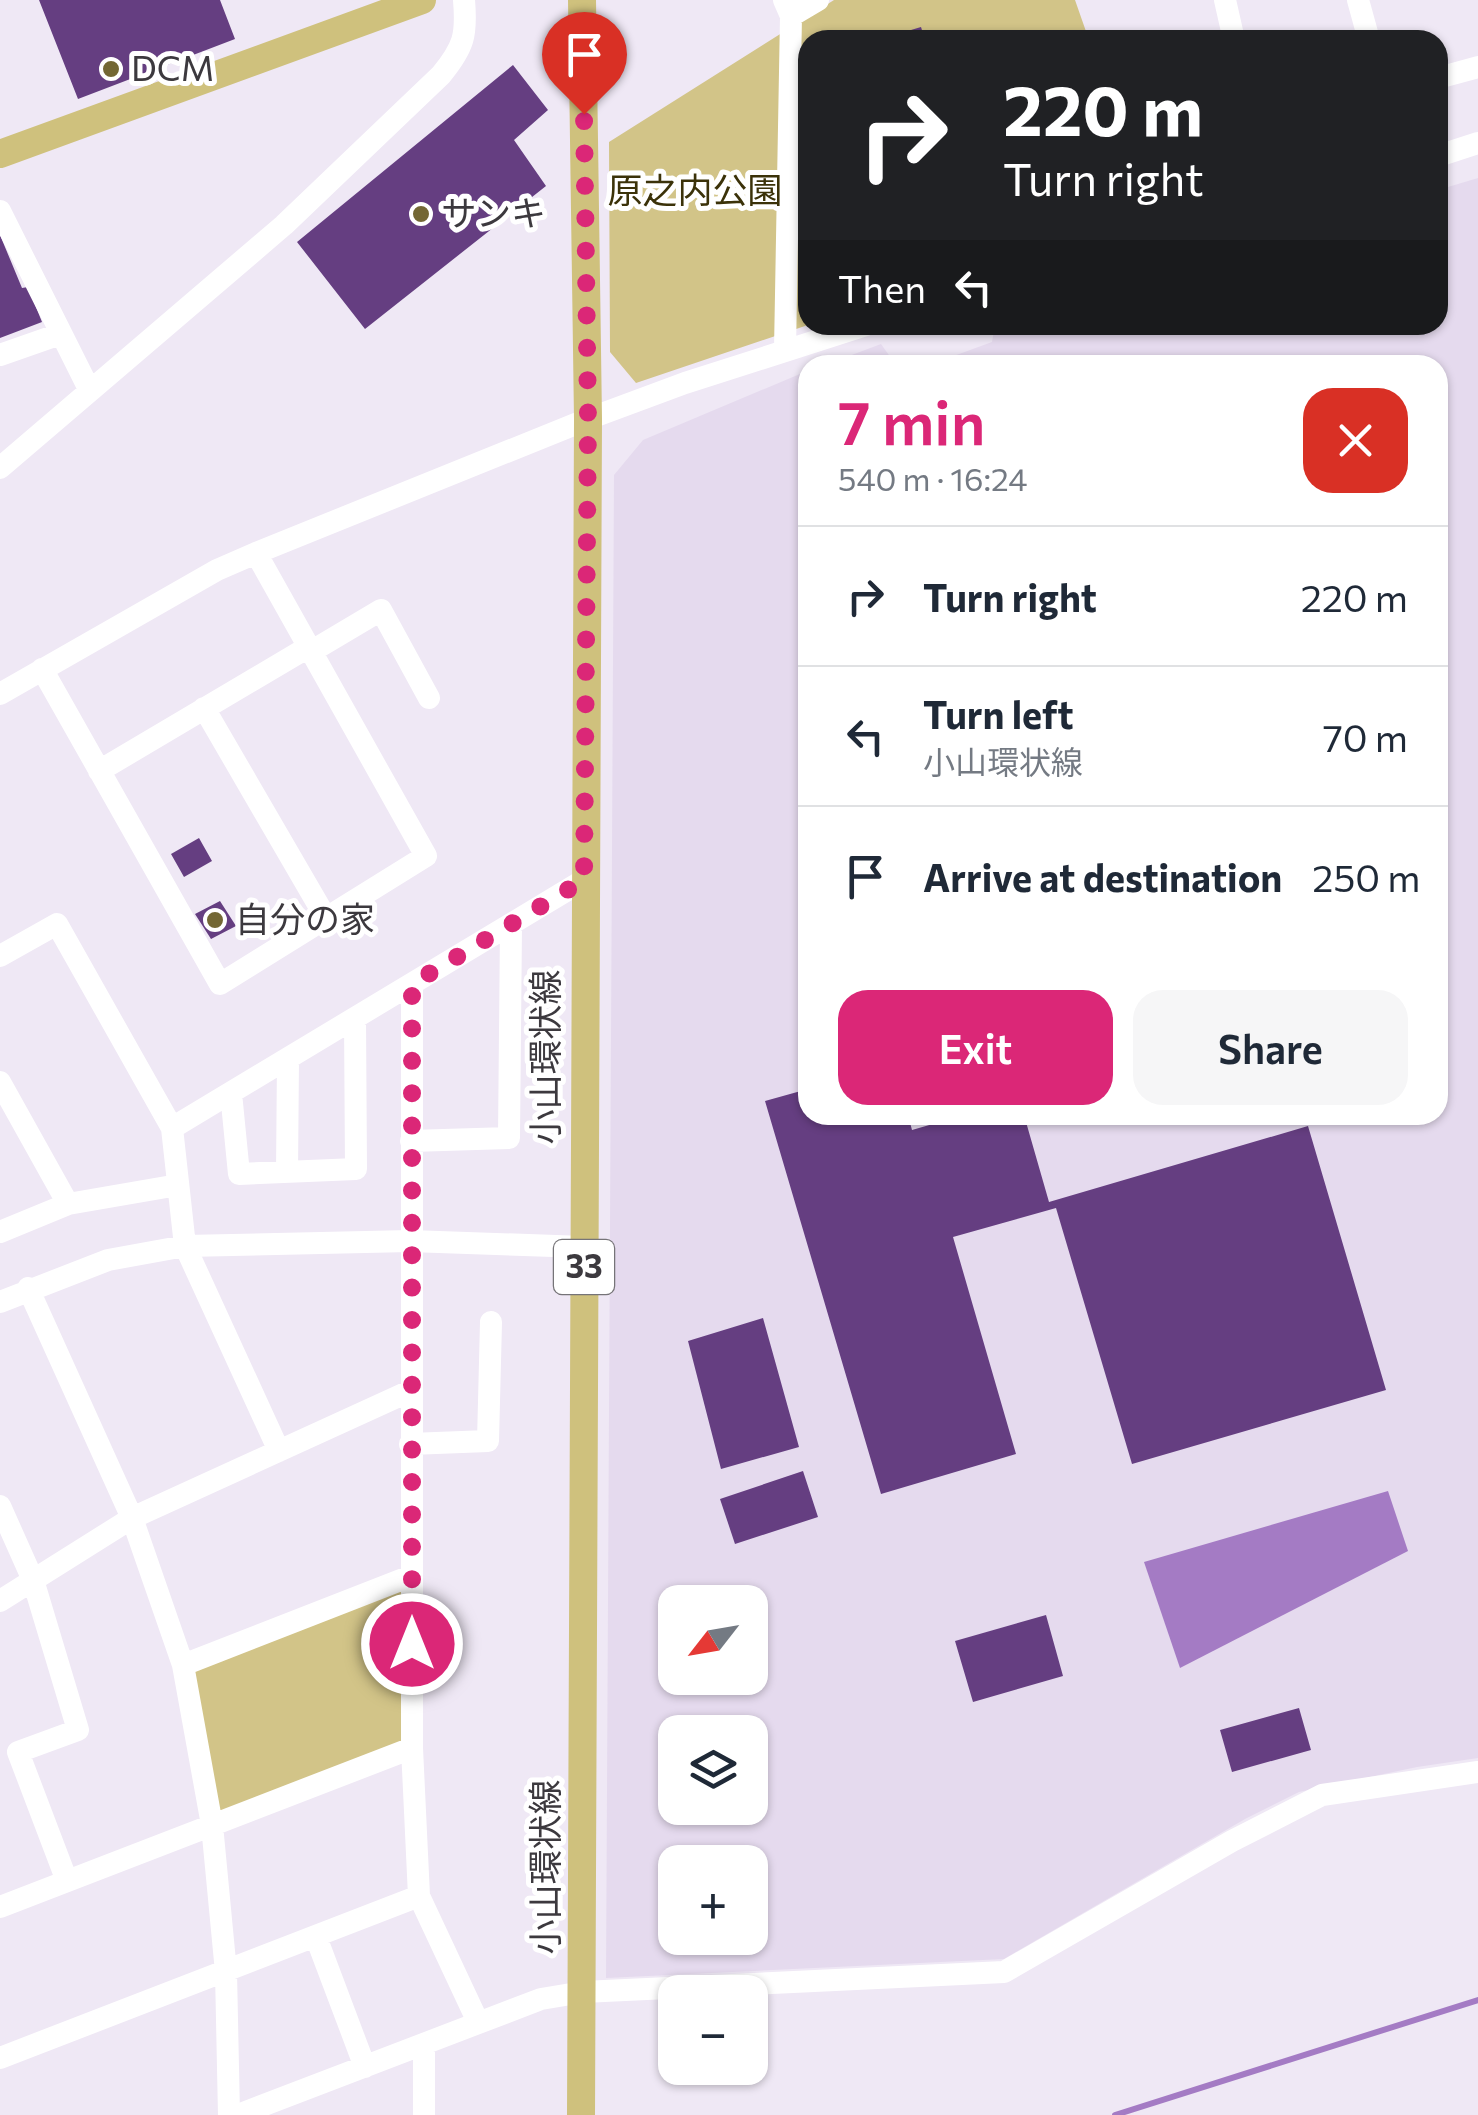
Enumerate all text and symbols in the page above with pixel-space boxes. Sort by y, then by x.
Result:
pin [542,12,627,115]
icon: arrive [557,27,612,82]
place label: DCM [131,45,214,88]
marker: DCM [100,58,122,80]
text: 220 m [1003,65,1203,150]
icon: right [838,70,968,200]
text: Turn right [1003,150,1204,205]
park label: 原之内公園 [607,167,783,210]
place label: サンキ [441,190,546,233]
marker: サンキ [410,203,432,225]
icon: left [946,260,1001,315]
text: Then [838,264,926,311]
text: 7 min [838,384,985,457]
button: close [1303,388,1408,493]
text: 540 m · 16:24 [838,458,1027,498]
icon: right [838,569,893,624]
text: Turn right [923,573,1097,620]
text: 220 m [1301,573,1408,620]
text: Turn left [923,690,1074,737]
icon: left [838,709,893,764]
text: 70 m [1323,713,1408,760]
text: 小山環状線 [923,741,1083,781]
icon: arrive [838,849,893,904]
text: Arrive at destination [923,853,1282,900]
text: 250 m [1312,853,1421,900]
place label: 自分の家 [235,896,375,939]
marker: 自分の家 [204,909,226,931]
street label: 小山環状線 [522,969,565,1145]
button: Exit [838,990,1113,1105]
button: Share [1133,990,1408,1105]
road number: 33 [554,1240,614,1294]
north arrow [658,1585,768,1695]
map controls [658,1585,768,2085]
position arrow [360,1592,464,1696]
button: layers [658,1715,768,1825]
street label: 小山環状線 [522,1779,565,1955]
button: + [658,1845,768,1955]
button: − [658,1975,768,2085]

